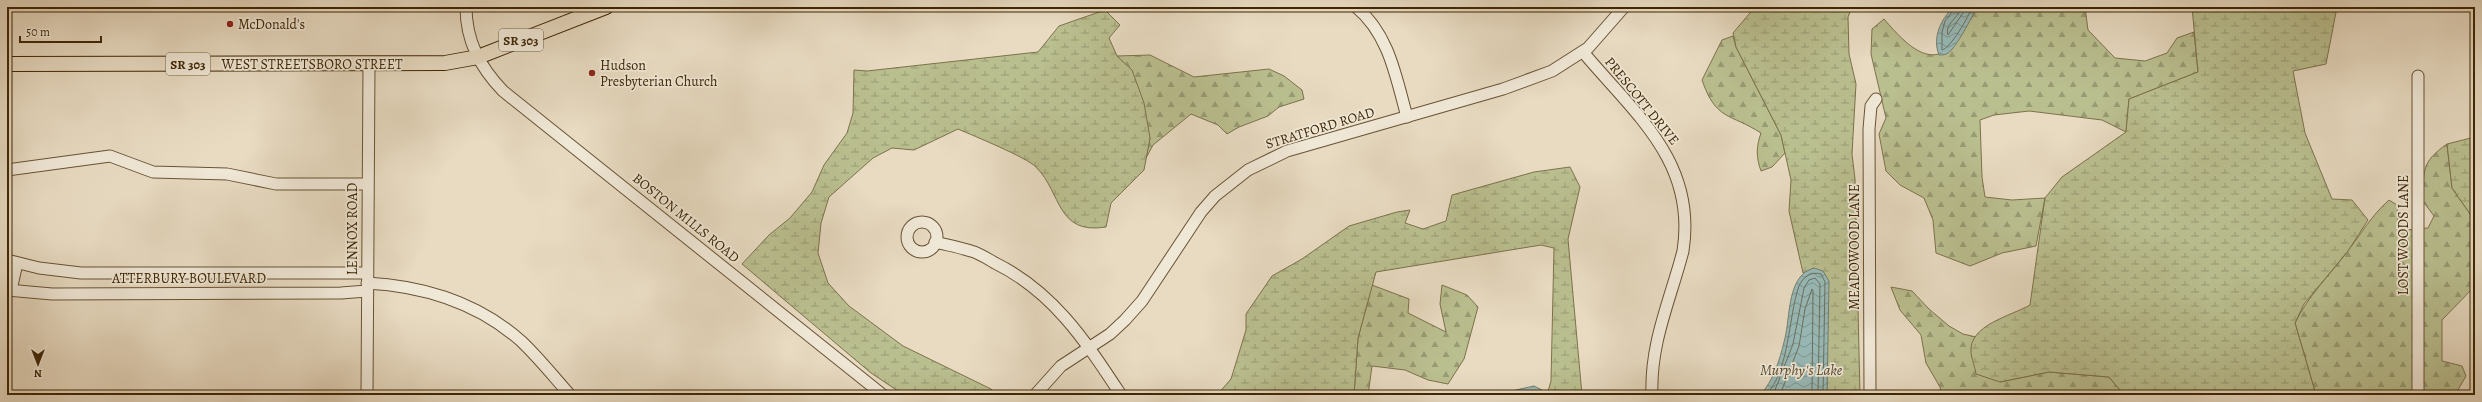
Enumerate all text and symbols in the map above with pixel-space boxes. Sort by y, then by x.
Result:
place label: McDonald's [238,15,305,34]
scale bar [20,18,101,44]
marker: McDonald's [225,19,235,29]
text: 50 m [26,24,50,40]
road number: SR 303 [499,29,543,51]
road number: SR 303 [166,53,210,75]
street label: PRESCOTT DRIVE [1600,53,1684,149]
street label: WEST STREETSBORO STREET [220,55,403,74]
place label: Hudson Presbyterian Church [600,56,718,91]
marker: Hudson Presbyterian Church [587,68,597,78]
street label: STRATFORD ROAD [1263,102,1377,154]
street label: BOSTON MILLS ROAD [629,169,744,267]
street label: LOST WOODS LANE [2394,175,2413,295]
street label: LENNOX ROAD [343,183,362,275]
street label: MEADOWOOD LANE [1845,184,1864,310]
street label: ATTERBURY BOULEVARD [111,269,266,288]
north arrow [18,344,58,384]
water label: Murphy's Lake [1760,360,1843,380]
text: N [34,366,42,381]

